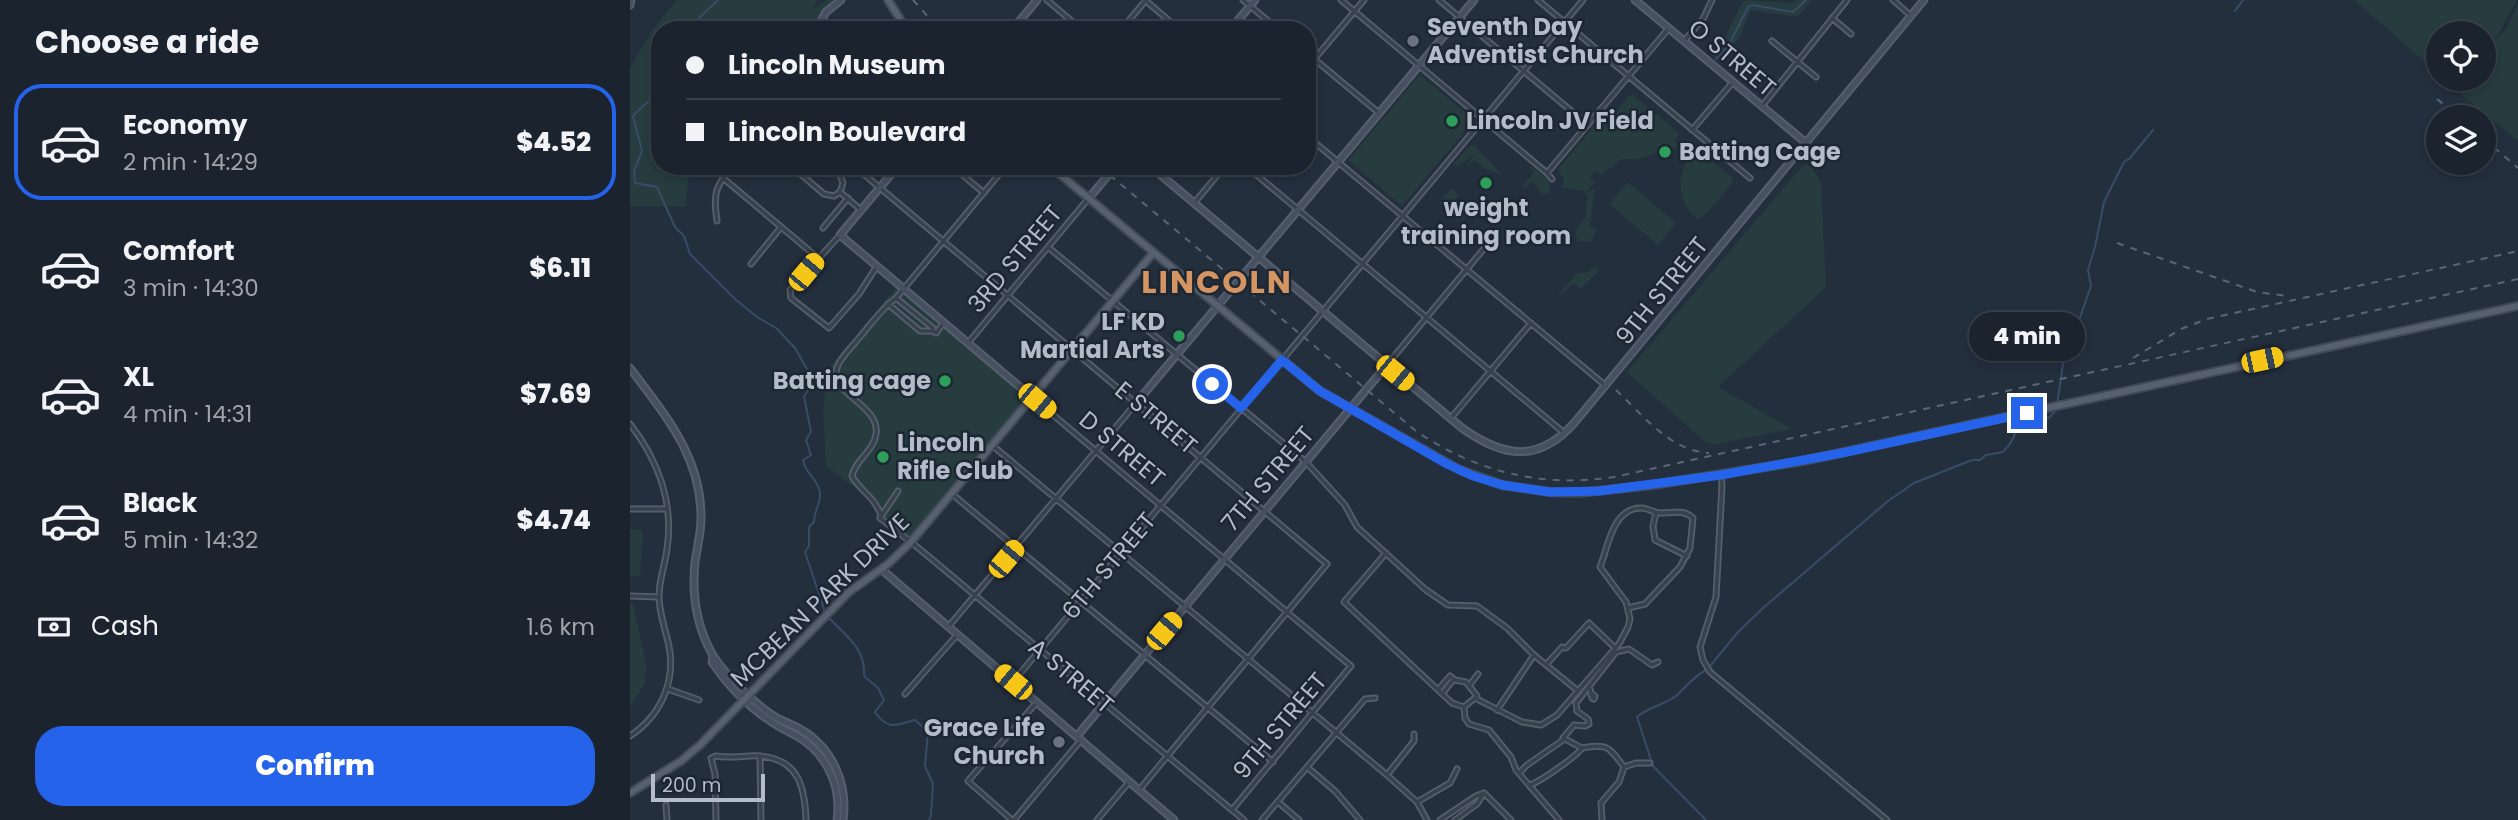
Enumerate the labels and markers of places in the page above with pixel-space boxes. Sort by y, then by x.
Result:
place label: Seventh Day Adventist Church [1427,10,1644,71]
marker: Seventh Day Adventist Church [1405,33,1421,49]
place label: Lincoln JV Field [1466,104,1654,137]
marker: Lincoln JV Field [1444,113,1460,129]
place label: Batting Cage [1679,135,1841,168]
marker: Batting Cage [1657,144,1673,160]
marker: weight training room [1478,175,1494,191]
place label: weight training room [1401,191,1571,252]
place label: LF KD Martial Arts [1020,305,1165,366]
marker: LF KD Martial Arts [1171,328,1187,344]
place label: Batting cage [773,364,931,397]
marker: Batting cage [937,373,953,389]
place label: Lincoln Rifle Club [897,426,1013,487]
marker: Lincoln Rifle Club [875,449,891,465]
place label: Grace Life Church [924,711,1045,772]
marker: Grace Life Church [1051,734,1067,750]

